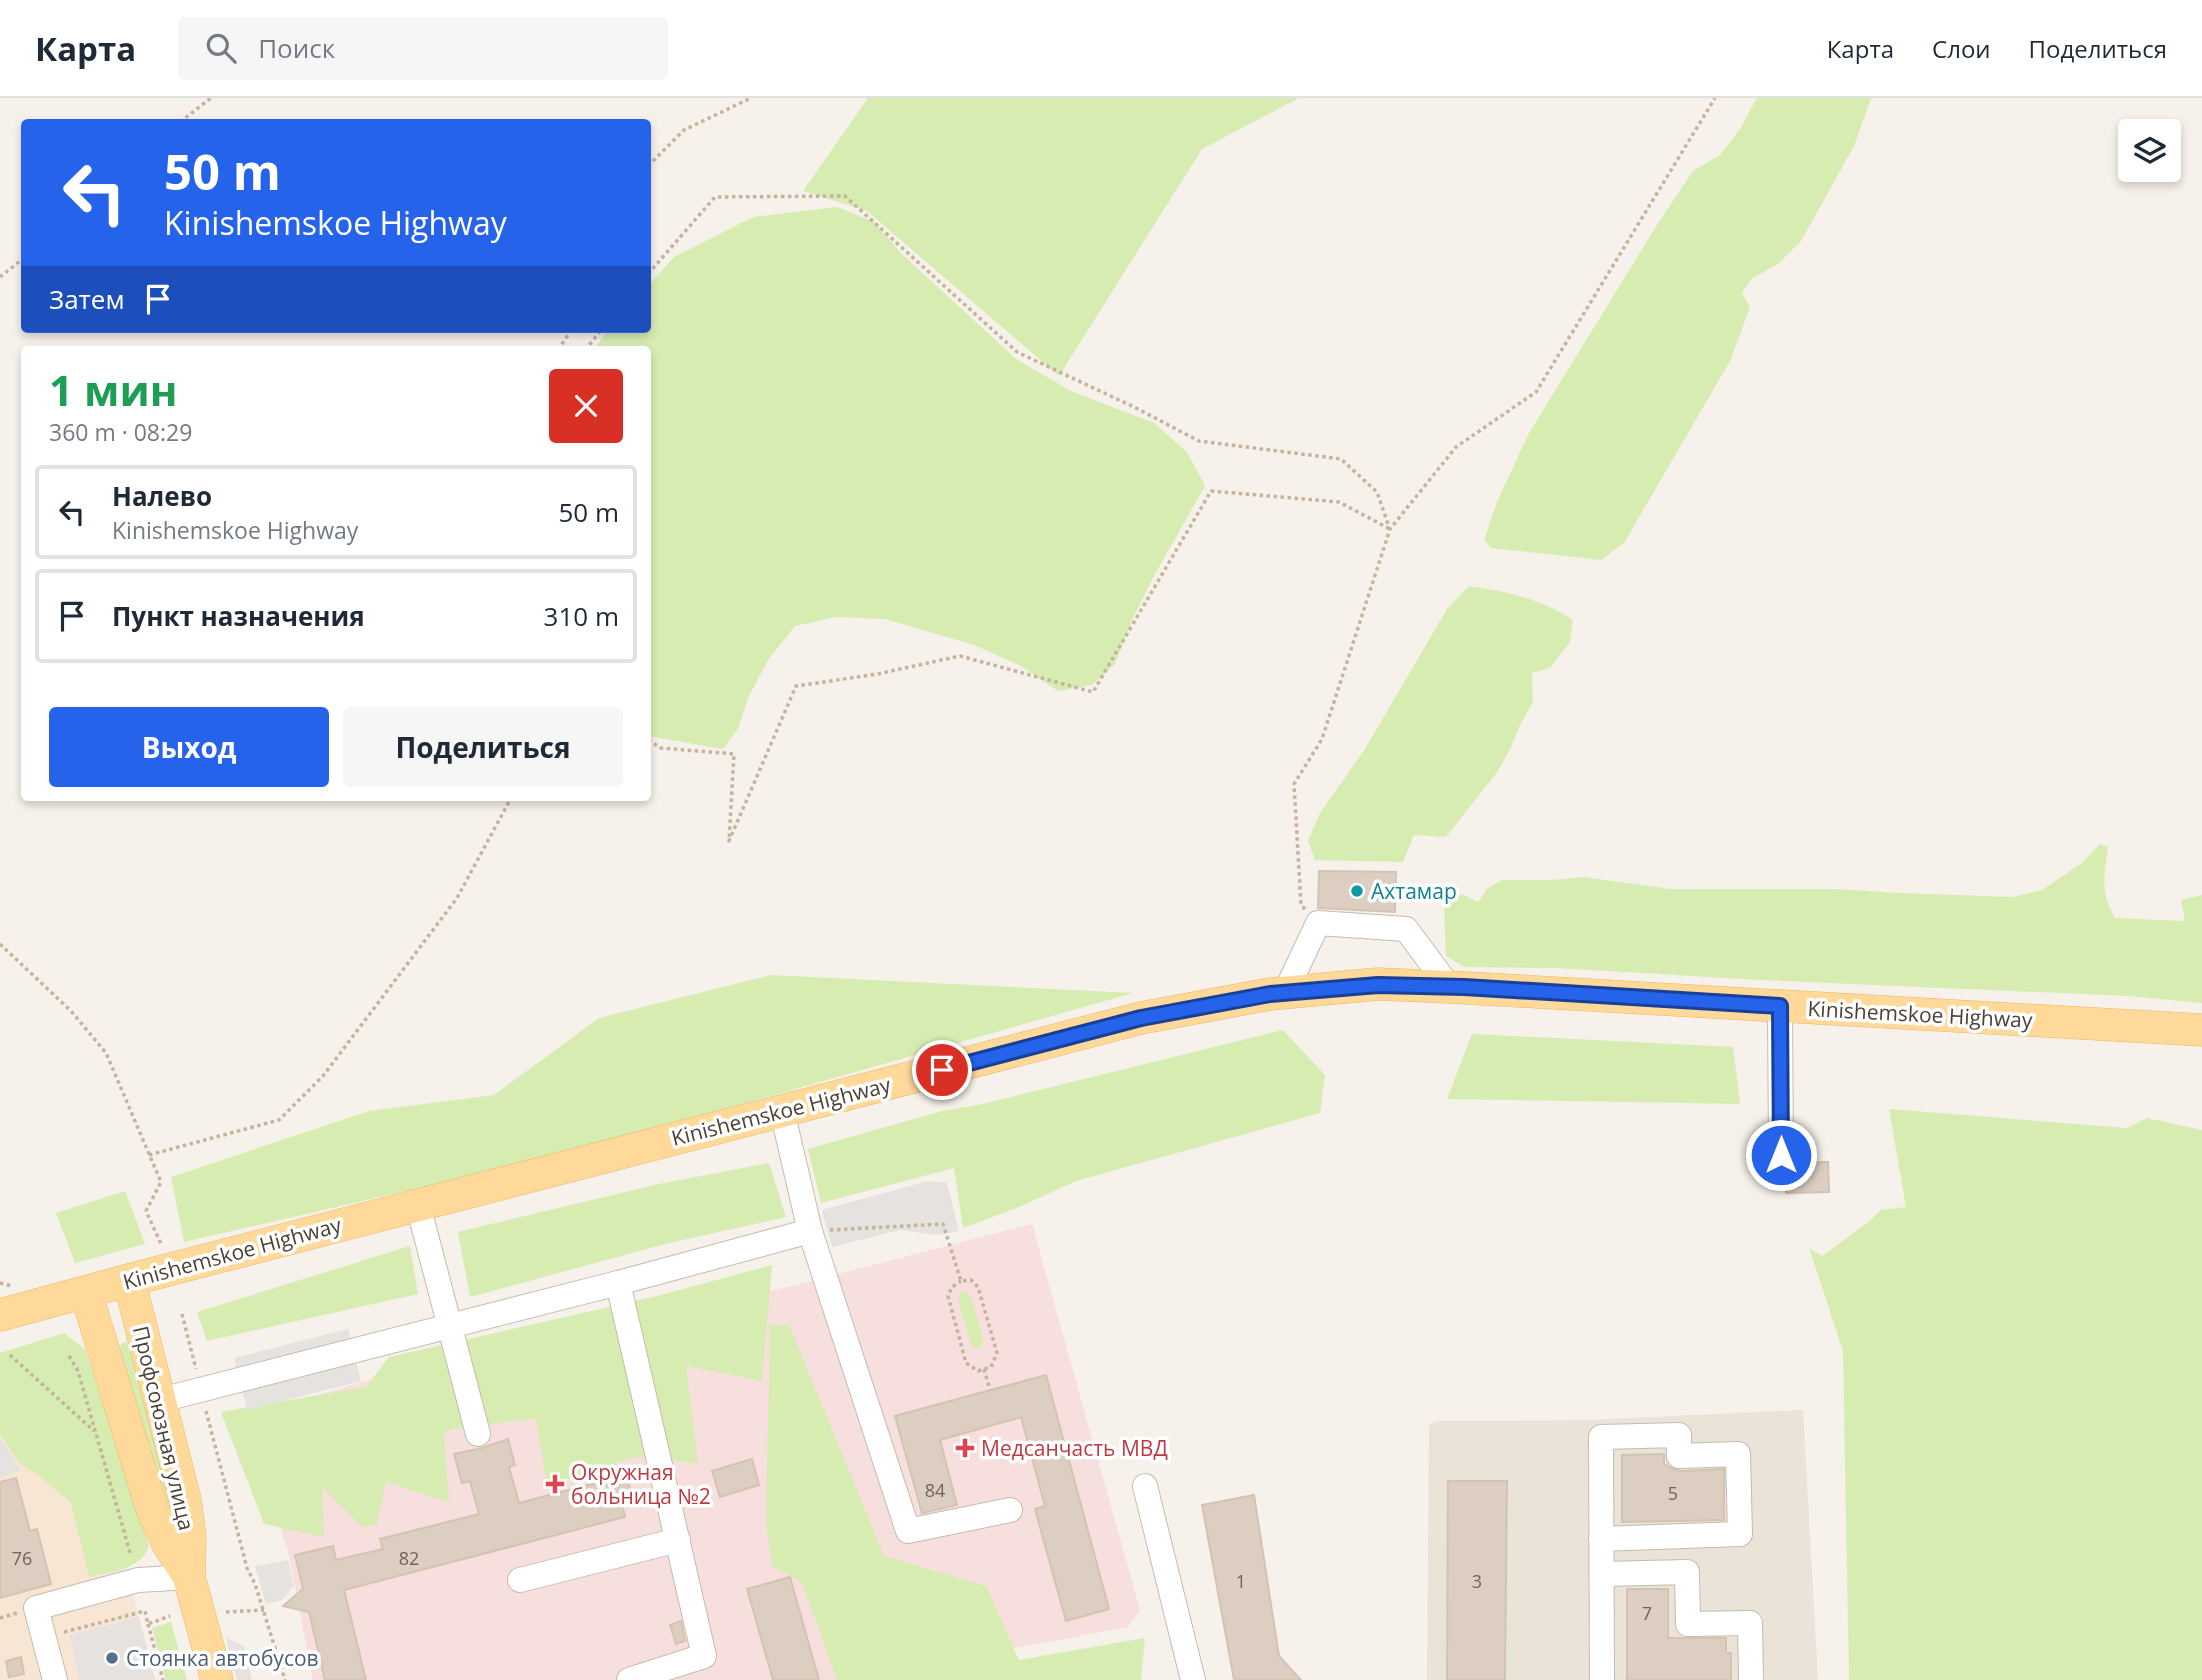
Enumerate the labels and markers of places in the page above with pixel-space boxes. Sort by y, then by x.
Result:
place label: Ахтамар [1371,877,1457,905]
marker: Ахтамар [1349,883,1365,899]
pin [912,1040,972,1100]
place label: Медсанчасть МВД [981,1434,1168,1462]
marker: Медсанчасть МВД [955,1438,975,1458]
place label: Окружная больница №2 [571,1458,711,1510]
marker: Окружная больница №2 [545,1474,565,1494]
place label: Стоянка автобусов [126,1644,319,1672]
marker: Стоянка автобусов [104,1650,120,1666]

